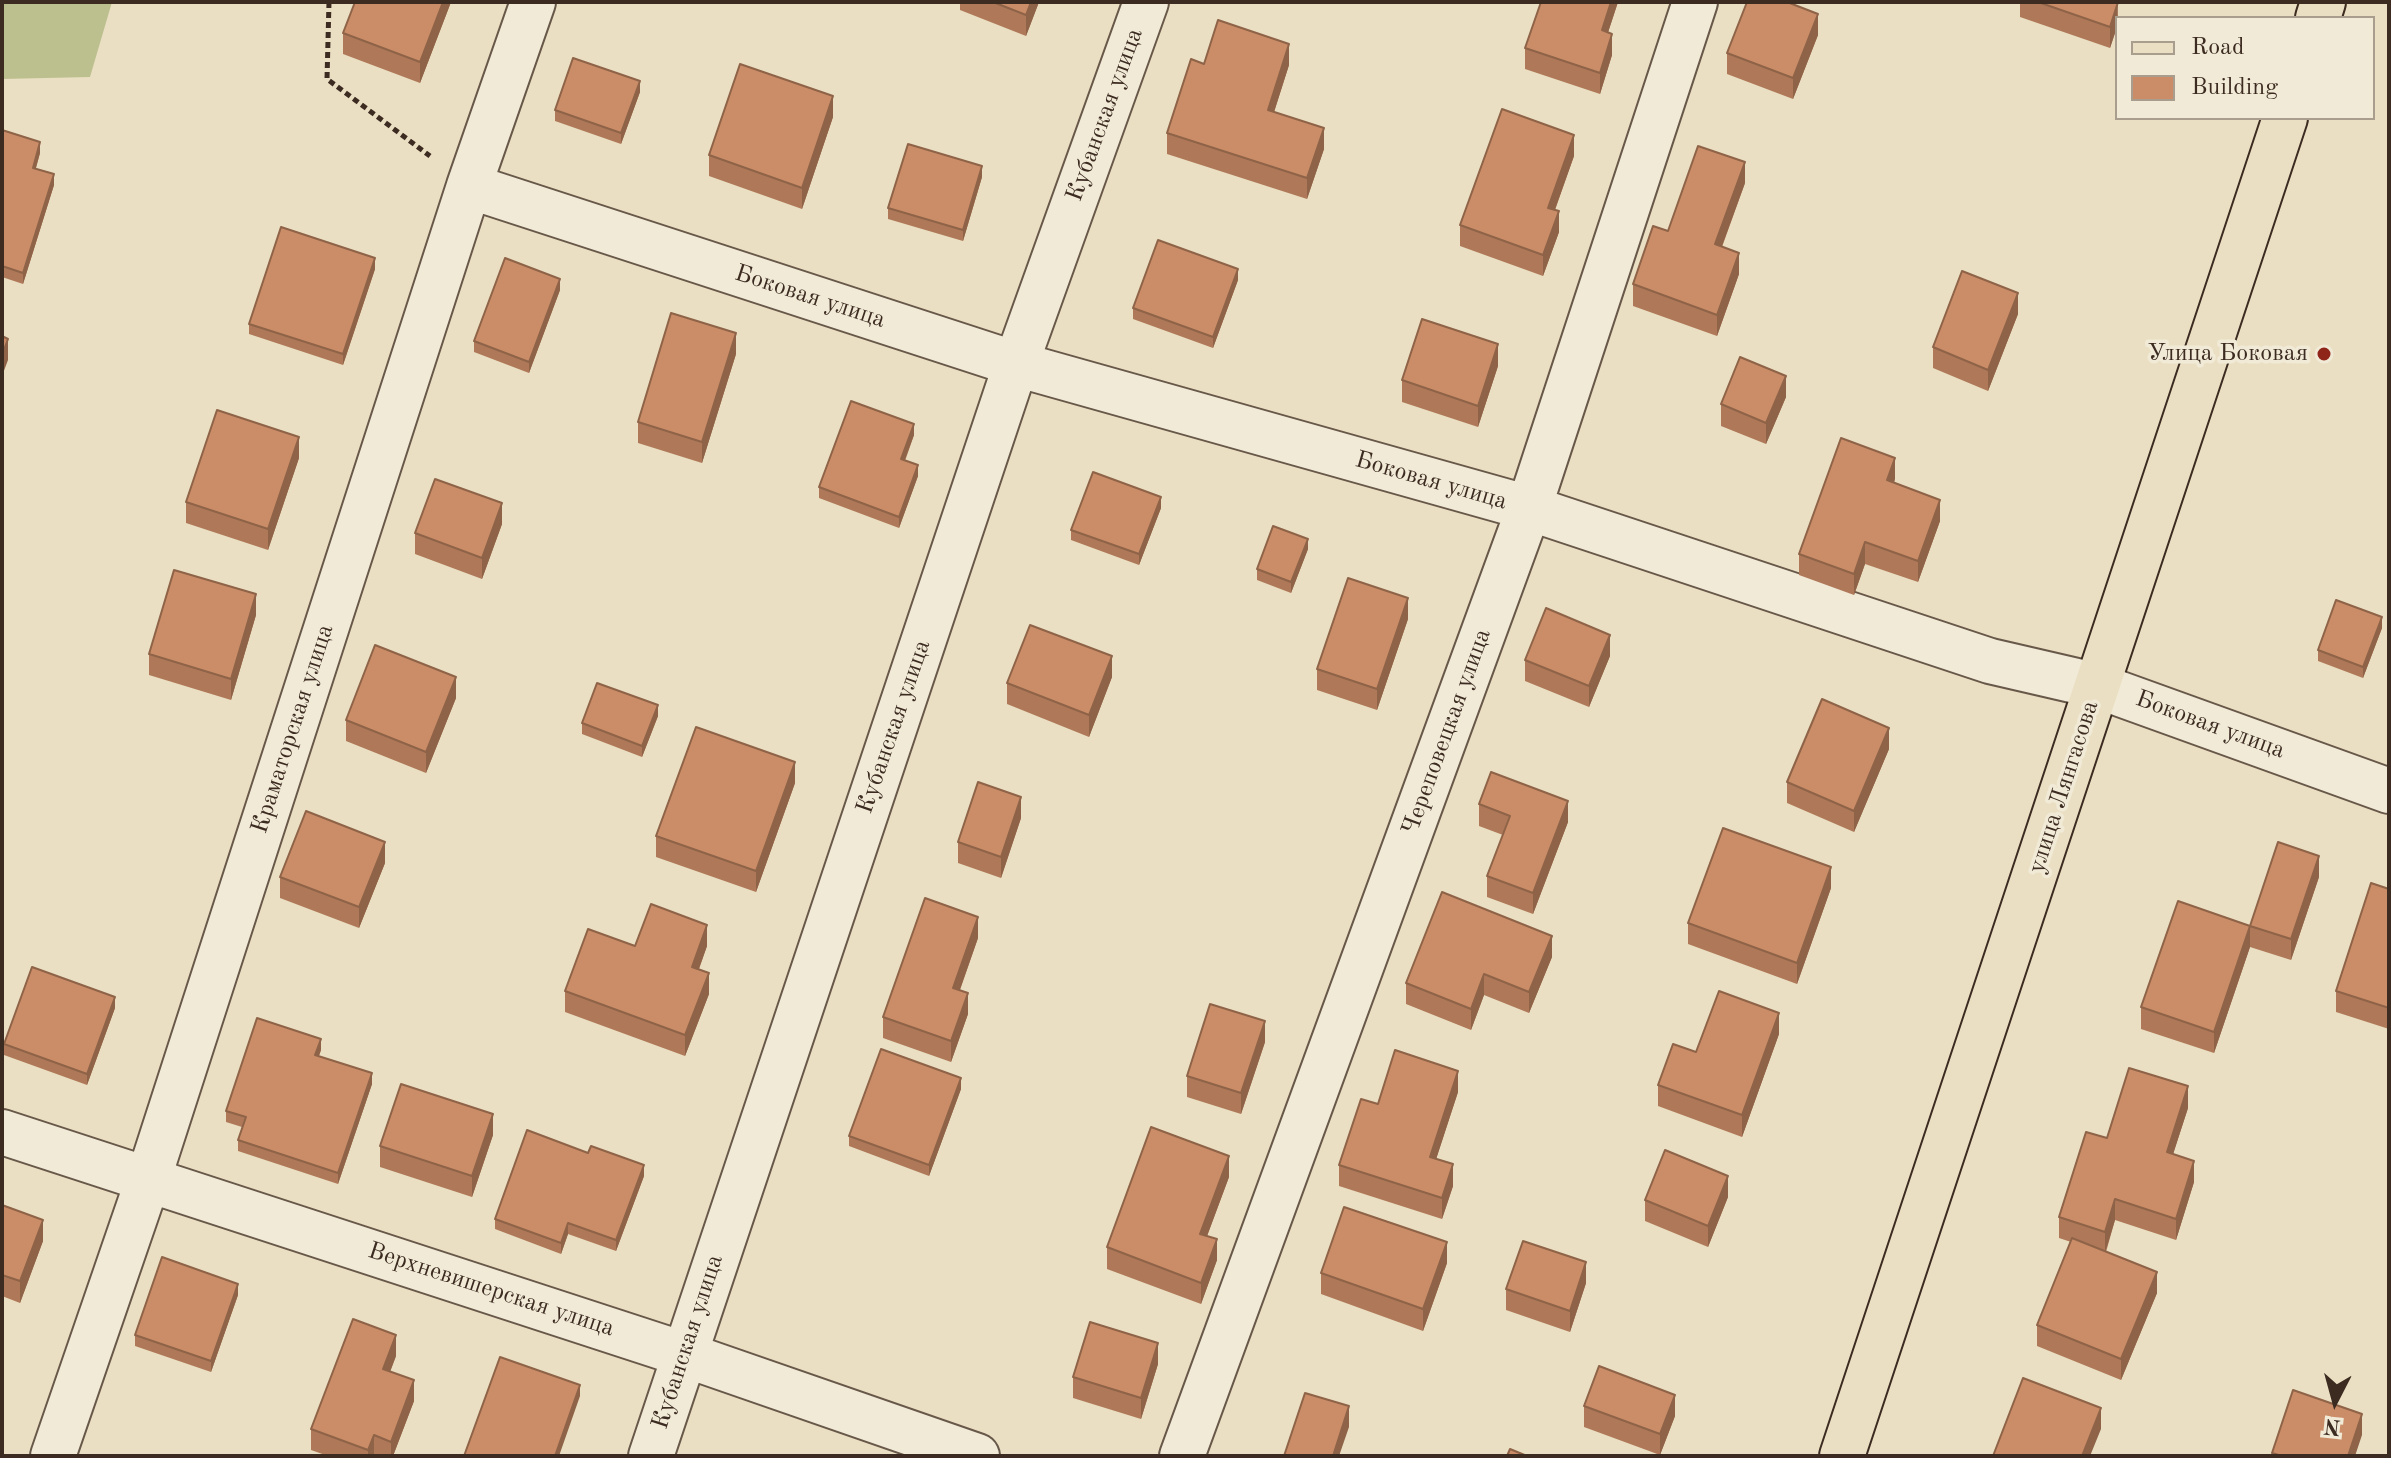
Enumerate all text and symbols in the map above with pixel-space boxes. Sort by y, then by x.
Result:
legend [2115,16,2375,120]
street label: Кубанская улица [1060,25,1150,205]
text: Road [2191,36,2244,60]
text: Building [2191,76,2278,100]
street label: Боковая улица [731,259,889,335]
place label: Улица Боковая [2147,340,2308,368]
marker: Улица Боковая [2315,345,2333,363]
street label: Боковая улица [1352,446,1510,516]
street label: Краматорская улица [246,621,340,837]
street label: Череповецкая улица [1396,625,1498,839]
street label: Кубанская улица [851,636,937,818]
street label: Боковая улица [2131,685,2289,765]
street label: улица Лянгасова [2023,697,2105,877]
street label: Верхневишерская улица [364,1237,618,1343]
street label: Кубанская улица [646,1251,730,1433]
north arrow [2295,1362,2375,1442]
text: N [2323,1414,2342,1438]

